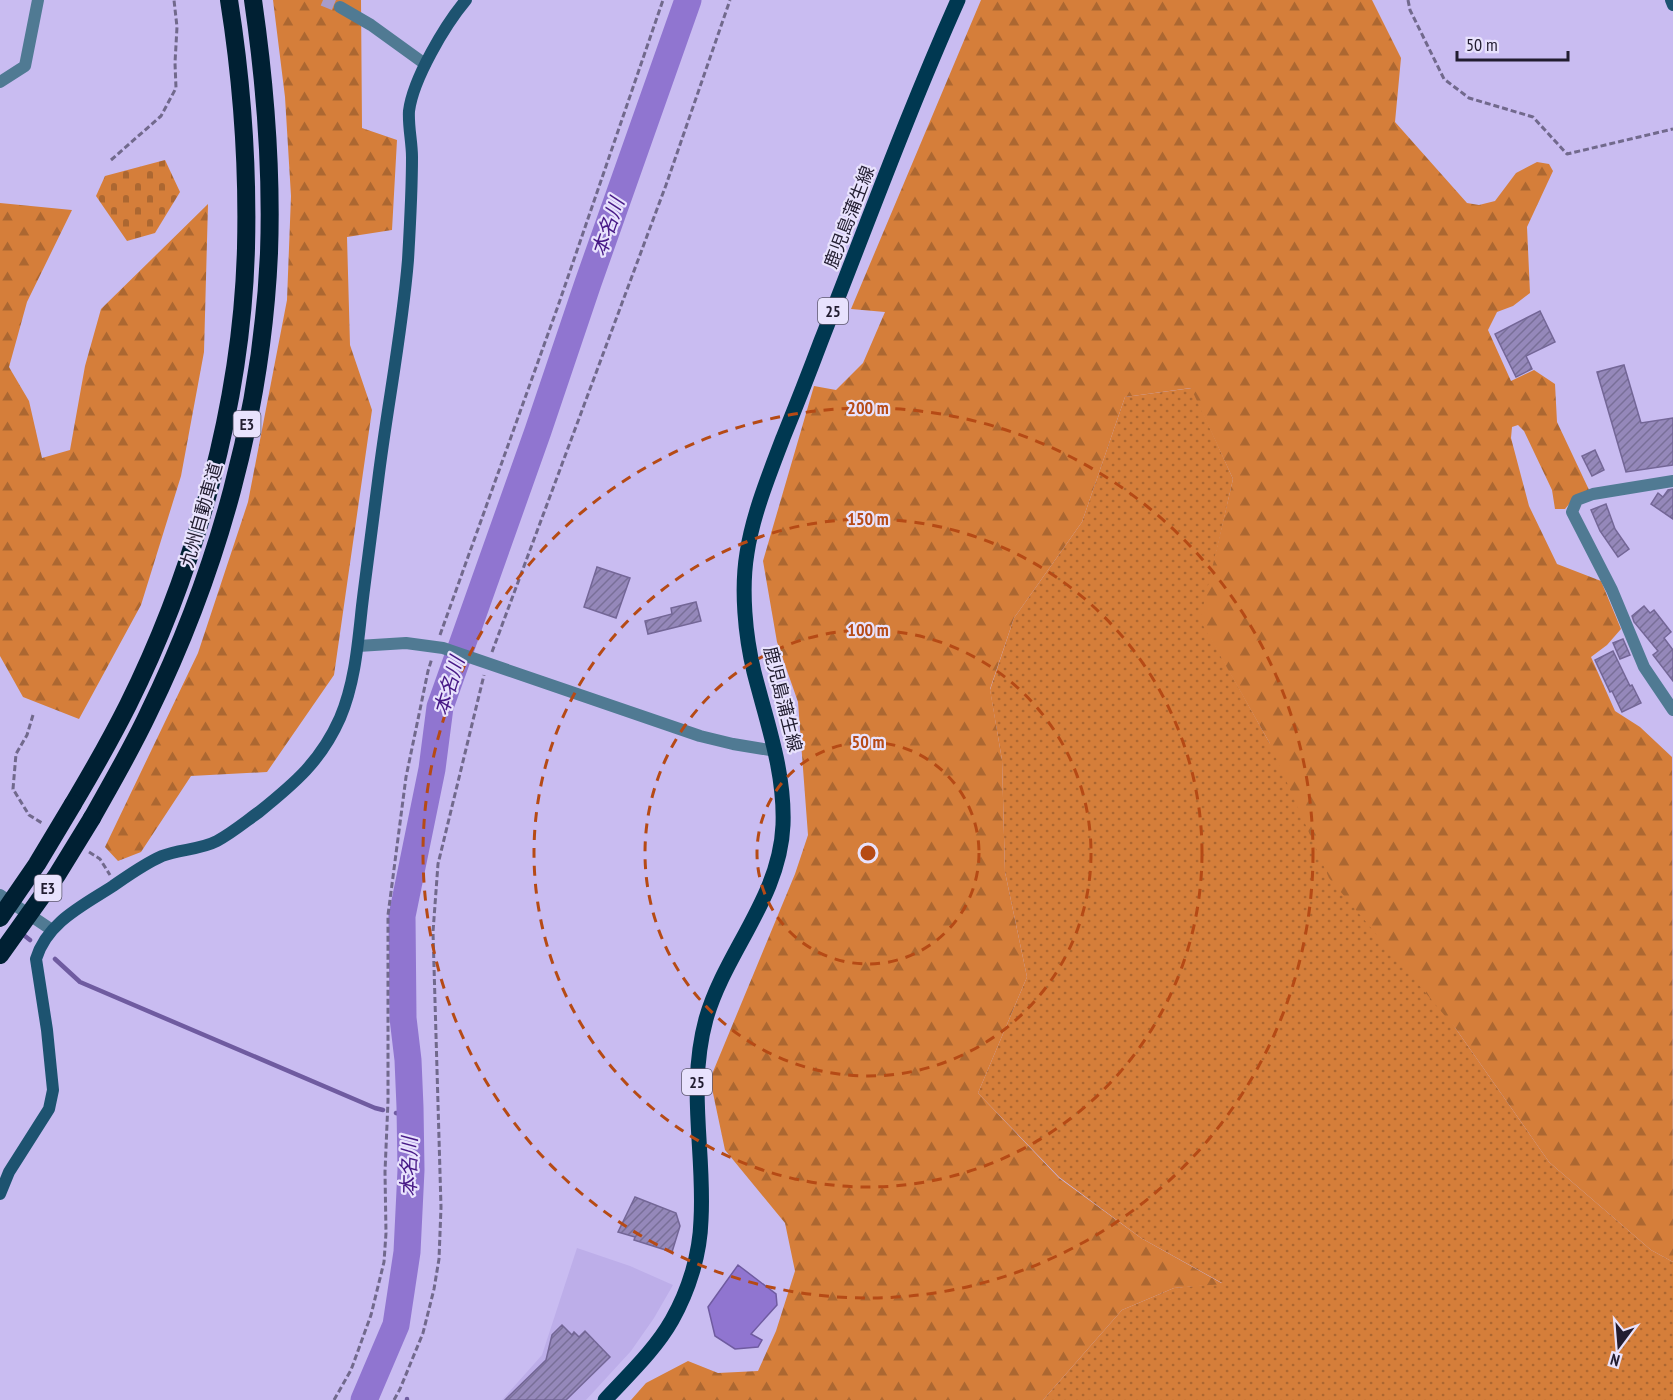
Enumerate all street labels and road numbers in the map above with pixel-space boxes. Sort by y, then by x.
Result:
street label: 鹿児島蒲生線 [819,162,879,272]
road number: 25 [818,298,848,324]
road number: E3 [234,411,260,437]
street label: 九州自動車道 [175,460,227,570]
street label: 鹿児島蒲生線 [759,644,807,754]
road number: E3 [34,875,62,901]
road number: 25 [682,1069,712,1095]

